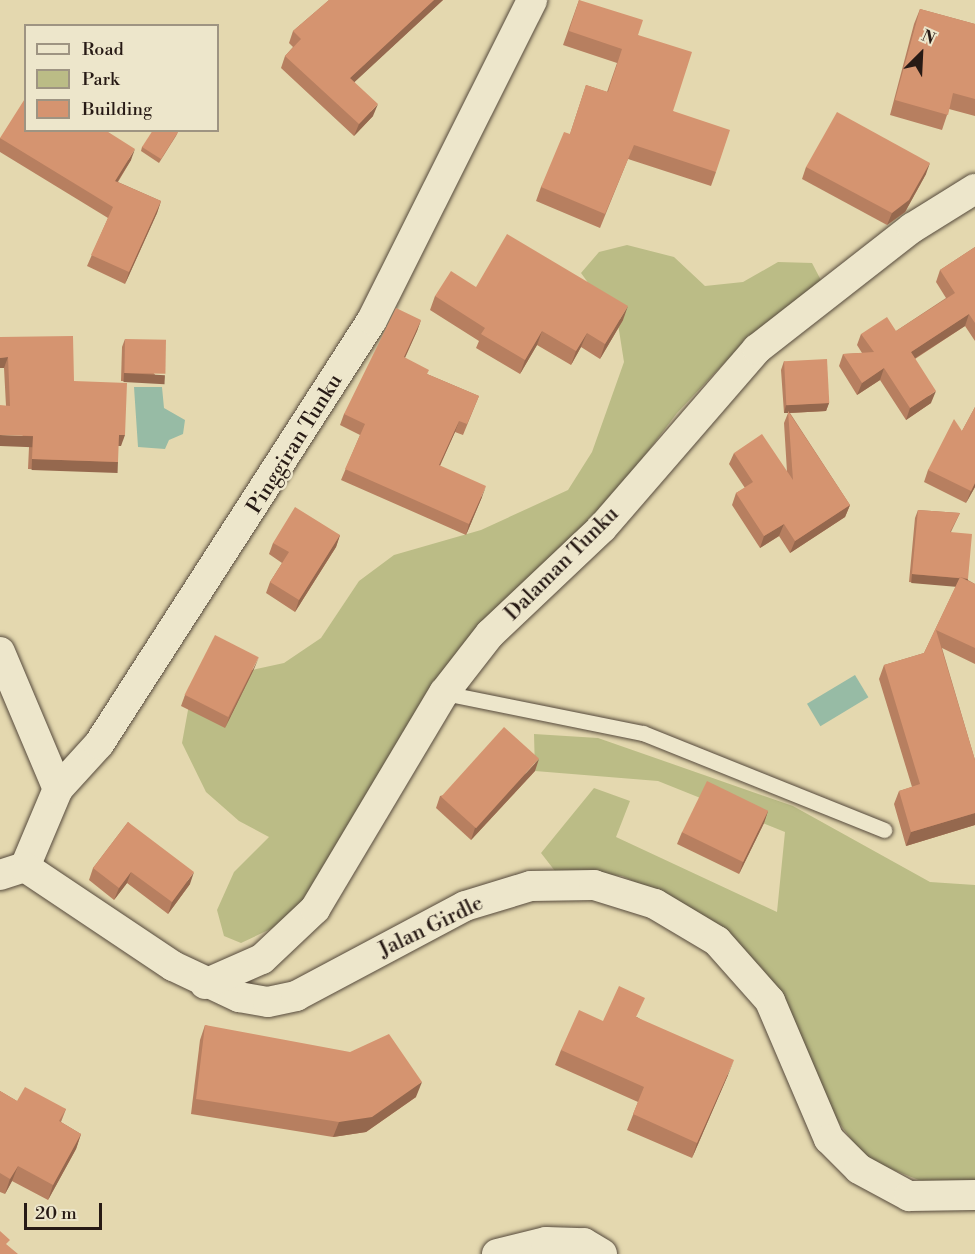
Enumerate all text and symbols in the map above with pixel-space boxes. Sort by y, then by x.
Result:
legend [24,24,219,132]
north arrow [891,24,951,84]
text: N [918,26,938,49]
text: Road [82,38,124,61]
text: Park [82,68,119,91]
text: Building [82,98,152,121]
street label: Pinggiran Tunku [242,369,348,519]
street label: Dalaman Tunku [500,502,624,626]
street label: Jalan Girdle [375,891,487,963]
scale bar [27,1191,105,1229]
text: 20 m [35,1202,77,1225]

